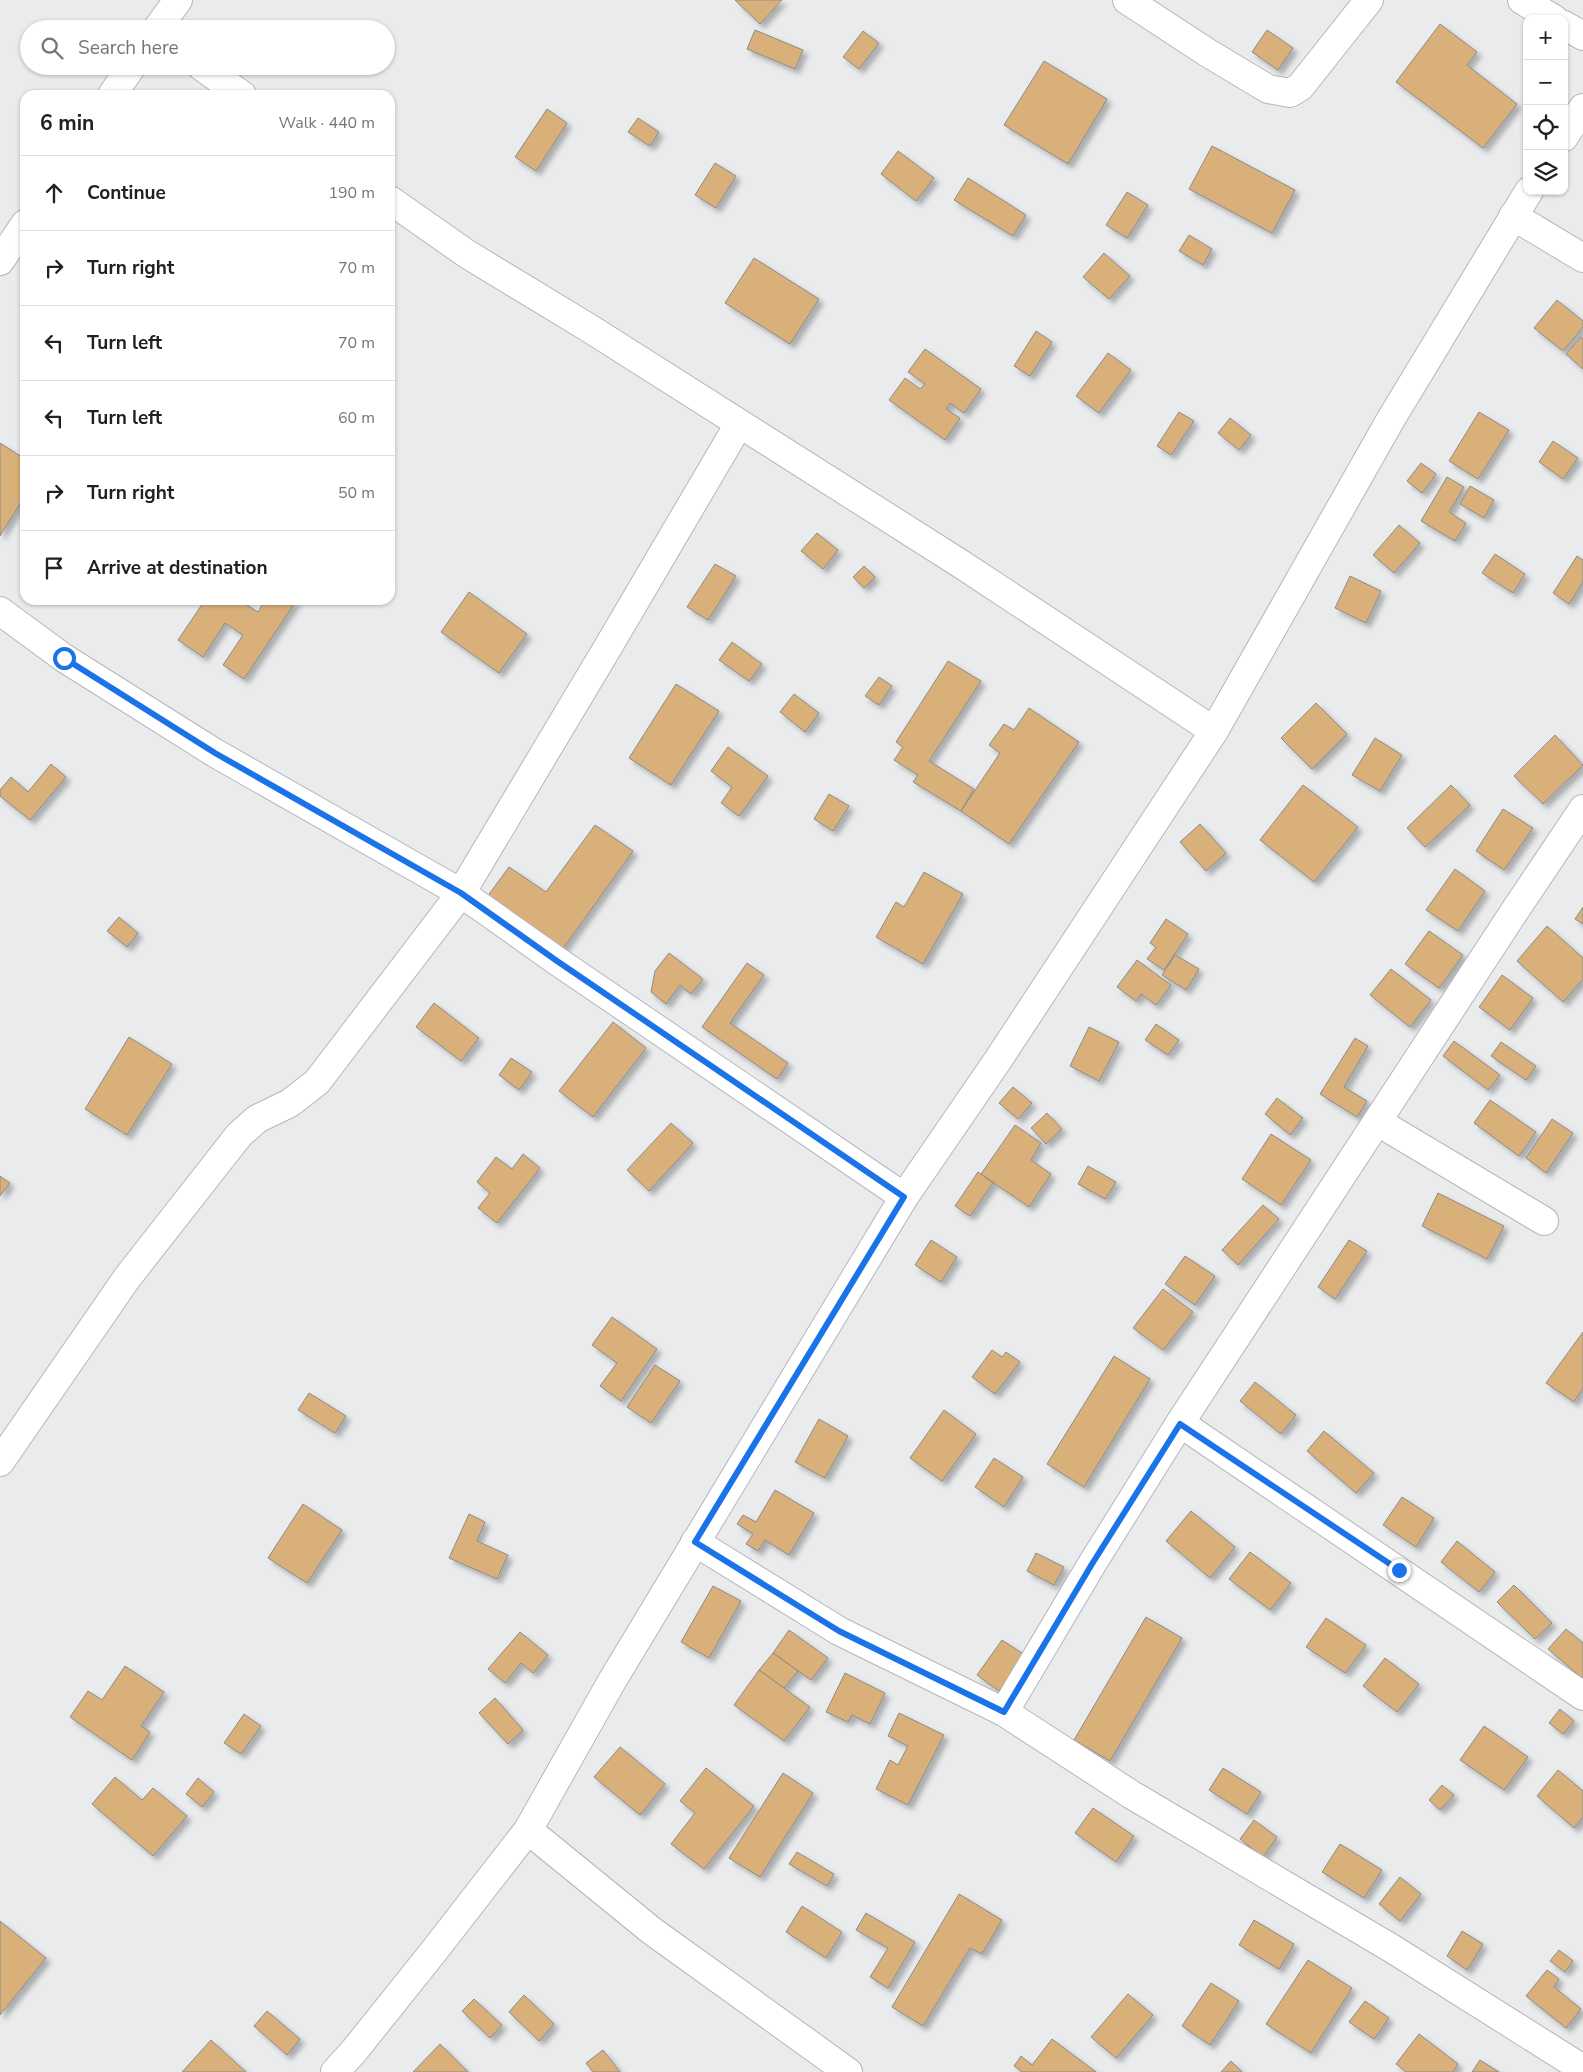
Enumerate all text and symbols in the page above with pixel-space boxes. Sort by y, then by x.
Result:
map controls [1523,15,1568,195]
button: + [1523,15,1568,60]
search box [20,20,395,75]
icon: search [38,34,66,62]
text: Search here [78,35,179,61]
button: − [1523,60,1568,105]
button: locate [1523,105,1568,150]
text: 6 min [40,109,94,137]
text: Walk · 440 m [279,112,375,134]
button: layers [1523,150,1568,195]
icon: ahead [40,179,68,207]
text: Continue [87,180,166,206]
text: 190 m [328,182,375,204]
icon: right [40,254,68,282]
text: Turn right [87,255,174,281]
text: 70 m [338,257,375,279]
icon: left [40,329,68,357]
text: Turn left [87,330,162,356]
text: 70 m [338,332,375,354]
icon: left [40,404,68,432]
text: Turn left [87,405,162,431]
text: 60 m [338,407,375,429]
icon: right [40,479,68,507]
text: Turn right [87,480,174,506]
text: 50 m [338,482,375,504]
icon: arrive [40,554,68,582]
text: Arrive at destination [87,555,268,581]
route start [53,647,76,670]
route end [1388,1559,1411,1582]

